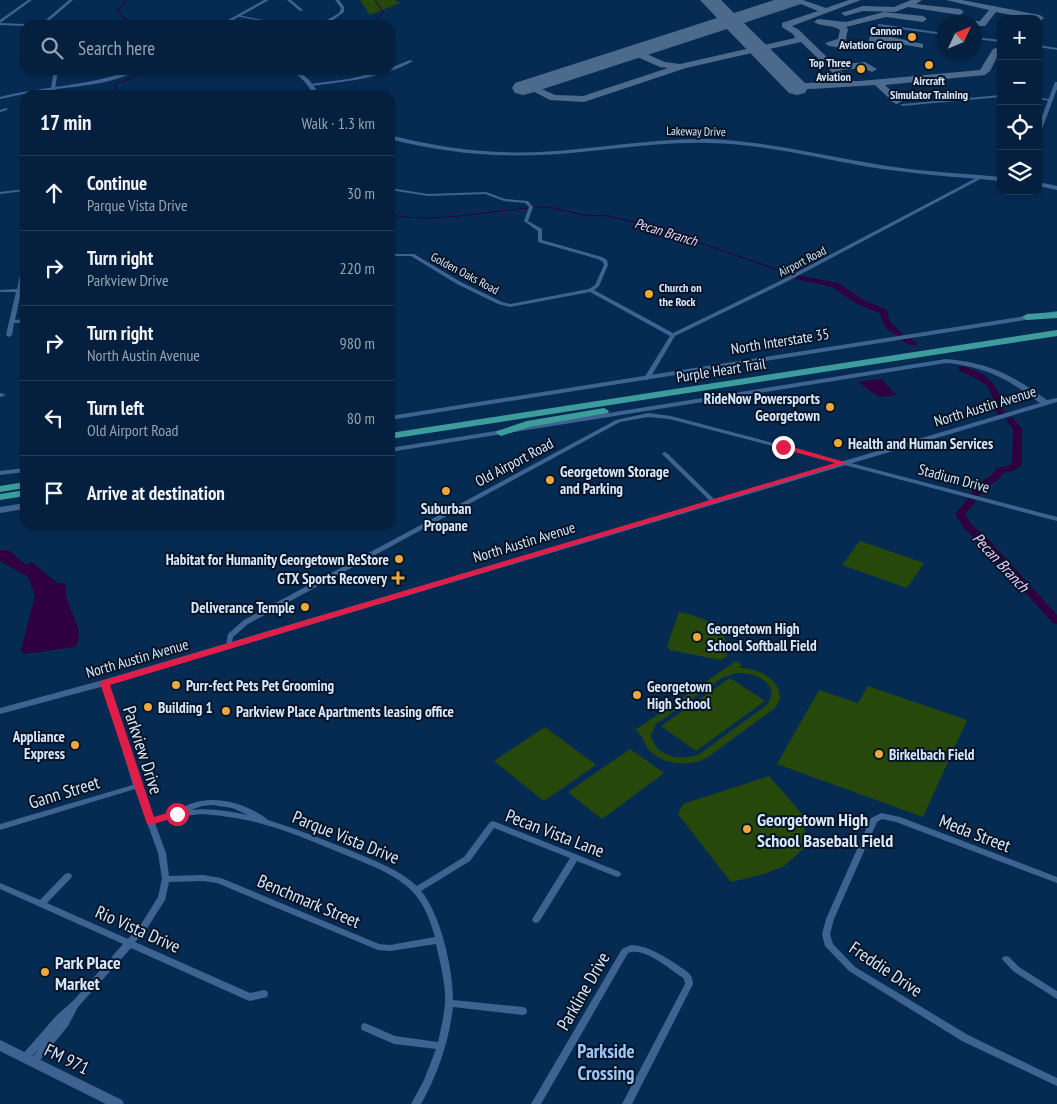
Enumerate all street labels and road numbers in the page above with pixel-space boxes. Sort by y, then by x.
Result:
street label: Lakeway Drive [666,123,726,139]
street label: Airport Road [775,243,829,279]
street label: Golden Oaks Road [428,249,502,297]
street label: North Interstate 35 [729,324,831,358]
street label: Purple Heart Trail [675,353,768,386]
street label: North Austin Avenue [932,381,1038,431]
street label: Old Airport Road [472,433,556,491]
street label: Stadium Drive [916,459,992,497]
street label: North Austin Avenue [471,517,577,567]
street label: North Austin Avenue [83,634,191,682]
street label: Parkview Drive [118,703,168,797]
street label: Gann Street [26,770,102,814]
street label: Pecan Vista Lane [502,804,608,862]
street label: Parque Vista Drive [289,805,403,869]
street label: Meda Street [936,809,1014,857]
street label: Benchmark Street [254,869,364,933]
street label: Rio Vista Drive [92,900,184,958]
street label: Freddie Drive [845,936,927,1002]
street label: Parkline Drive [551,948,615,1034]
street label: FM 971 [41,1038,93,1080]

